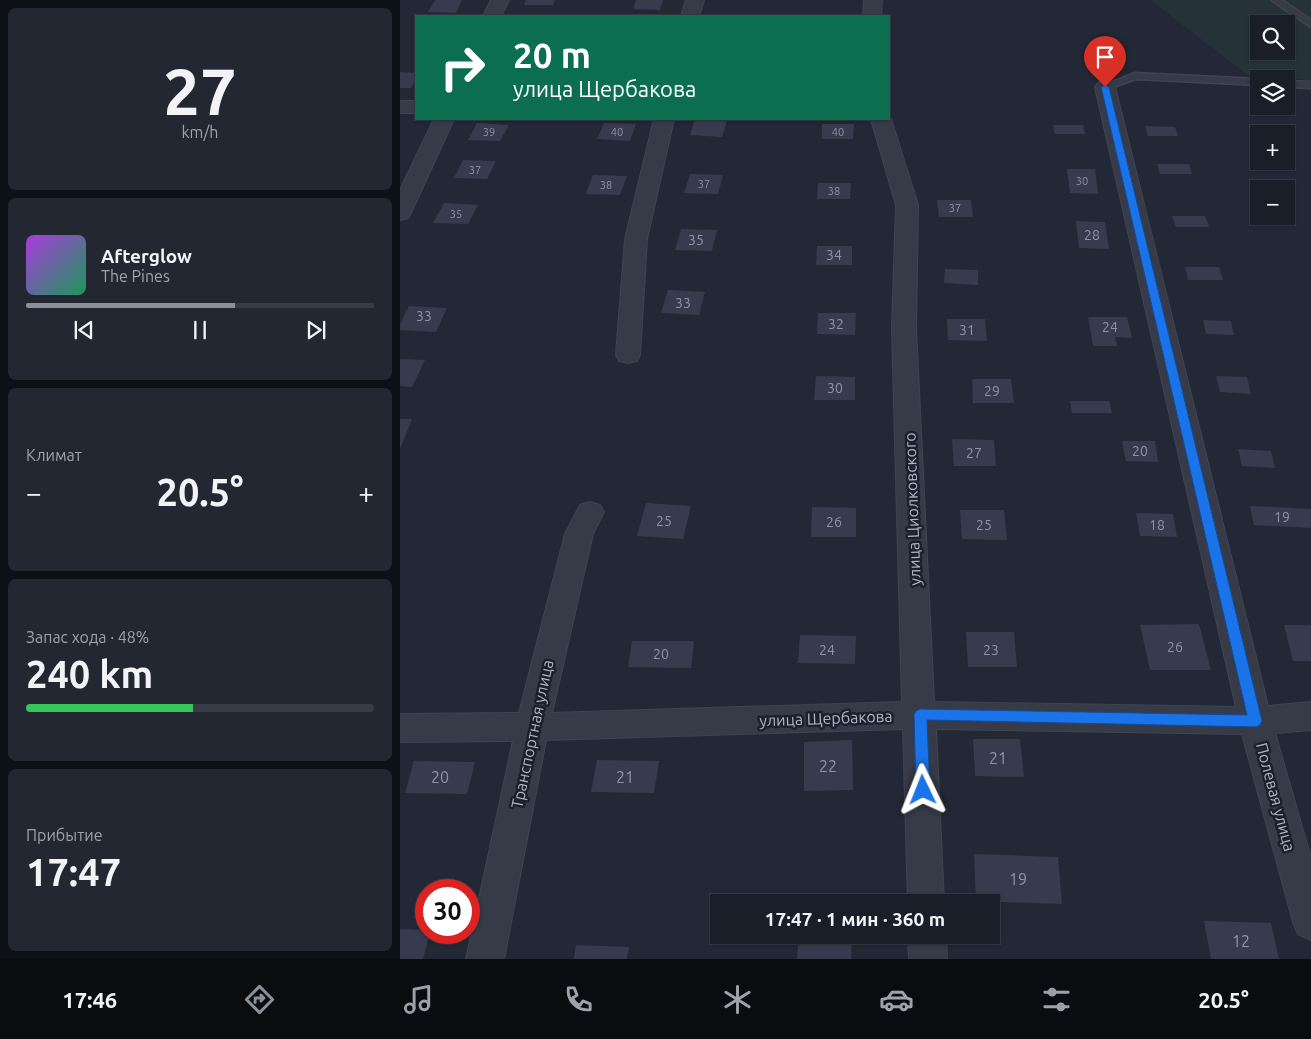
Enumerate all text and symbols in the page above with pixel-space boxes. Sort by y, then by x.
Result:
map controls [1250,15,1295,225]
button: search [1250,15,1295,60]
icon: right [430,35,495,100]
text: 20 m [513,35,591,75]
pin [1084,36,1126,87]
icon: arrive [1091,43,1119,71]
text: 27 [163,54,237,127]
button: layers [1250,70,1295,115]
text: улица Щербакова [513,76,696,101]
text: km/h [182,123,218,141]
button: + [1250,125,1295,170]
house number: 39 [483,126,495,138]
house number: 40 [611,126,623,138]
house number: 40 [832,126,844,138]
house number: 37 [469,164,481,176]
house number: 30 [1076,175,1088,187]
house number: 37 [698,178,710,190]
house number: 38 [600,179,612,191]
button: − [1250,180,1295,225]
house number: 38 [828,185,840,197]
house number: 37 [949,202,961,214]
house number: 35 [450,208,462,220]
house number: 28 [1084,227,1100,243]
house number: 35 [688,232,704,248]
text: Afterglow [101,245,192,267]
house number: 34 [826,247,842,263]
text: The Pines [101,267,170,285]
house number: 33 [675,295,691,311]
house number: 33 [416,308,432,324]
icon: previous [70,316,98,344]
icon: pause [186,316,214,344]
icon: next [302,316,330,344]
house number: 32 [828,316,844,332]
house number: 24 [1102,319,1118,335]
house number: 31 [959,322,975,338]
house number: 30 [827,380,843,396]
house number: 29 [984,383,1000,399]
street label: улица Циолковского [900,432,924,586]
house number: 20 [1132,443,1148,459]
house number: 27 [966,445,982,461]
text: Климат [26,446,82,464]
text: 20.5° [156,471,244,513]
text: − [26,477,42,508]
text: + [358,477,374,508]
house number: 19 [1274,509,1290,525]
house number: 25 [656,513,672,529]
house number: 26 [826,514,842,530]
house number: 25 [976,517,992,533]
house number: 18 [1149,517,1165,533]
text: Запас хода · 48% [26,628,149,646]
house number: 26 [1167,639,1183,655]
house number: 24 [819,642,835,658]
house number: 23 [983,642,999,658]
house number: 20 [653,646,669,662]
text: 240 km [26,653,153,695]
street label: Транспортная улица [507,658,557,810]
street label: улица Щербакова [759,707,893,729]
street label: Полевая улица [1253,741,1299,853]
house number: 21 [989,749,1007,767]
house number: 22 [819,757,837,775]
position arrow [896,763,948,815]
house number: 20 [431,768,449,786]
house number: 21 [616,768,634,786]
text: Прибытие [26,826,103,844]
text: 17:47 [26,851,121,893]
house number: 19 [1009,870,1027,888]
speed limit sign: 30 [415,879,480,944]
text: 17:47 · 1 мин · 360 m [765,908,945,930]
house number: 12 [1232,932,1250,950]
icon: directions [242,982,277,1017]
icon: music [401,982,436,1017]
icon: phone [561,982,596,1017]
icon: climate [720,982,755,1017]
icon: car [879,982,914,1017]
icon: filters [1039,982,1074,1017]
text: 17:46 [62,987,117,1012]
text: 20.5° [1198,987,1249,1012]

